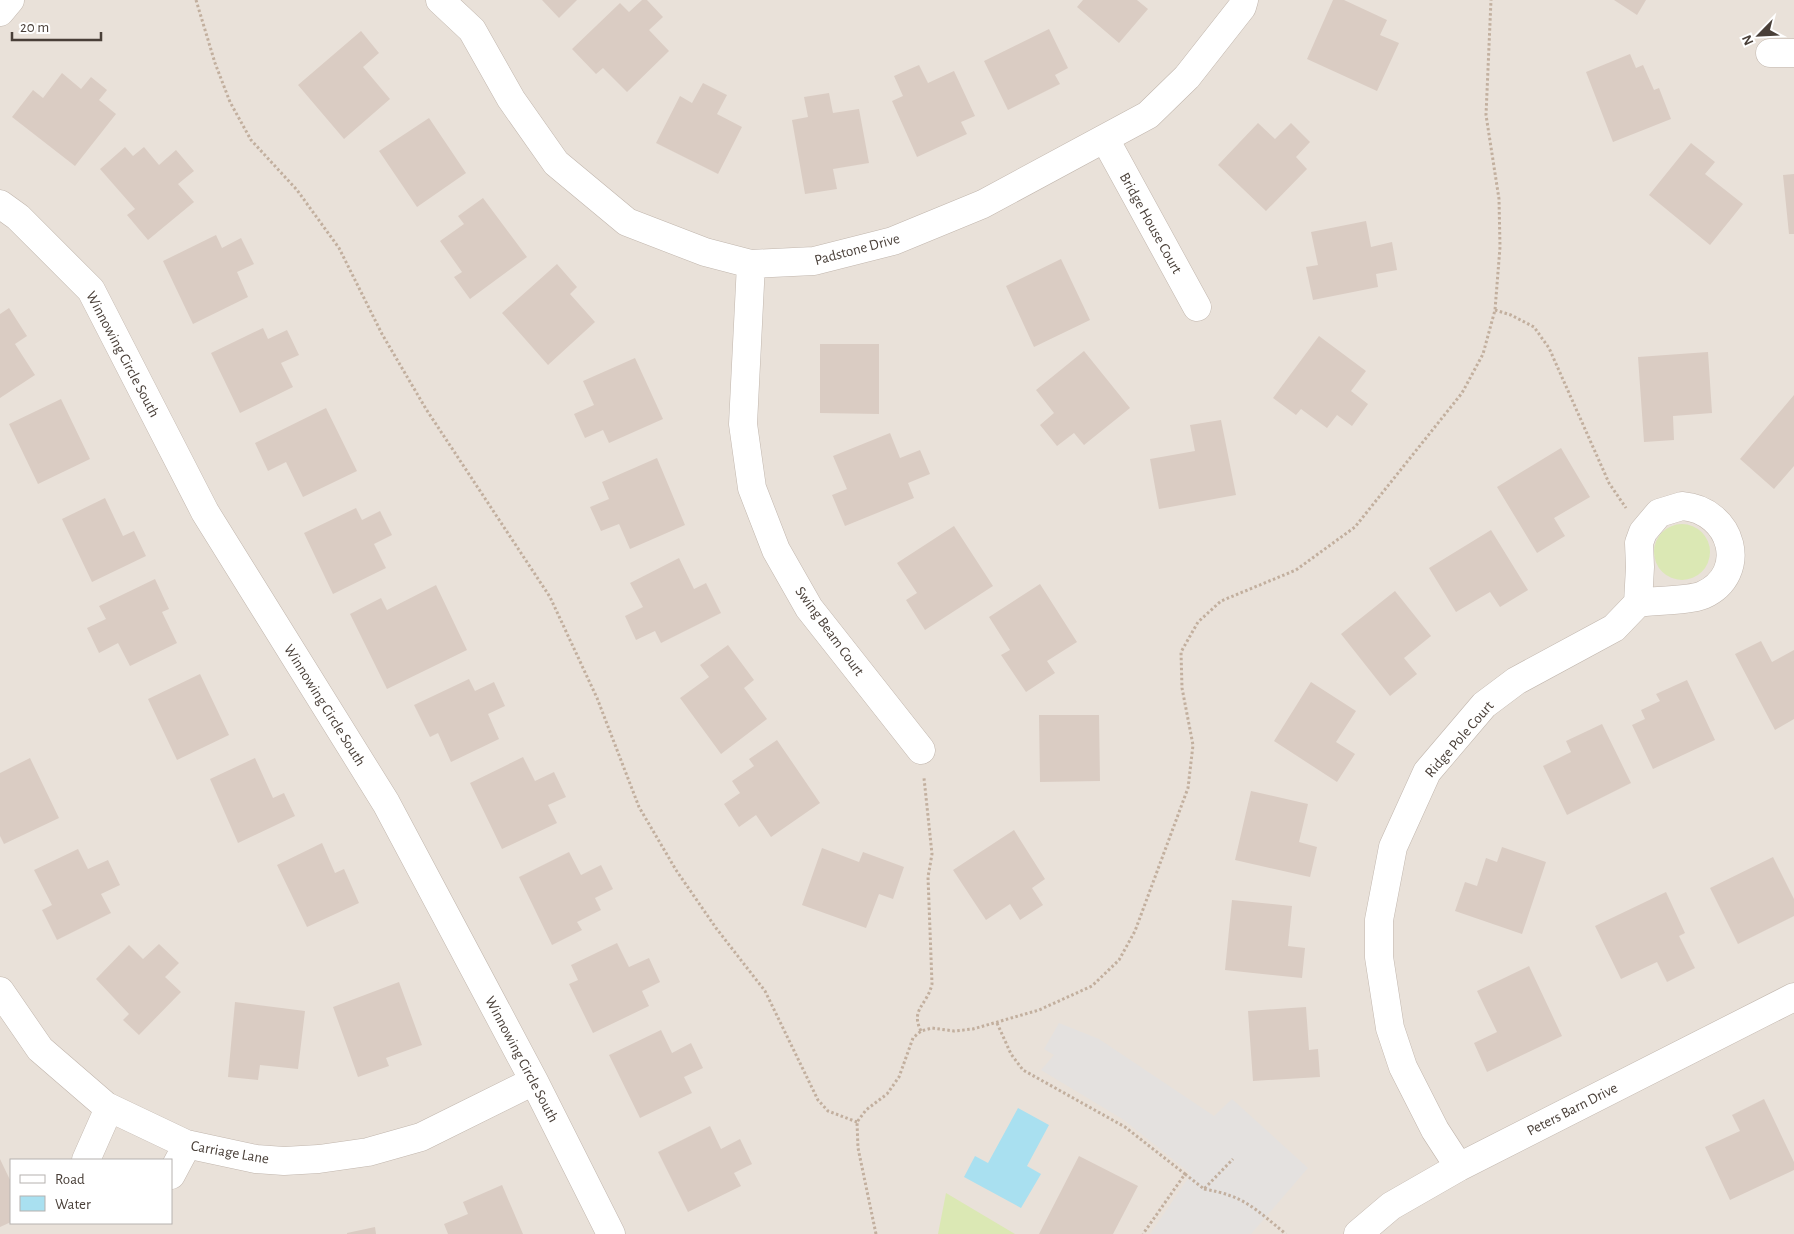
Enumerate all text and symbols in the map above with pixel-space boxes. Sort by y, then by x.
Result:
scale bar [12,10,101,42]
north arrow [1734,10,1784,60]
text: 20 m [20,20,49,35]
text: N [1740,33,1756,47]
street label: Bridge House Court [1117,170,1185,276]
street label: Padstone Drive [813,231,902,268]
street label: Winnowing Circle South [83,289,162,420]
street label: Swing Beam Court [792,584,867,679]
street label: Winnowing Circle South [281,642,368,769]
street label: Ridge Pole Court [1422,698,1497,780]
street label: Winnowing Circle South [482,994,561,1125]
street label: Peters Barn Drive [1524,1080,1620,1139]
street label: Carriage Lane [190,1138,270,1167]
legend [10,1159,172,1224]
text: Road [55,1172,85,1187]
text: Water [55,1197,91,1212]

